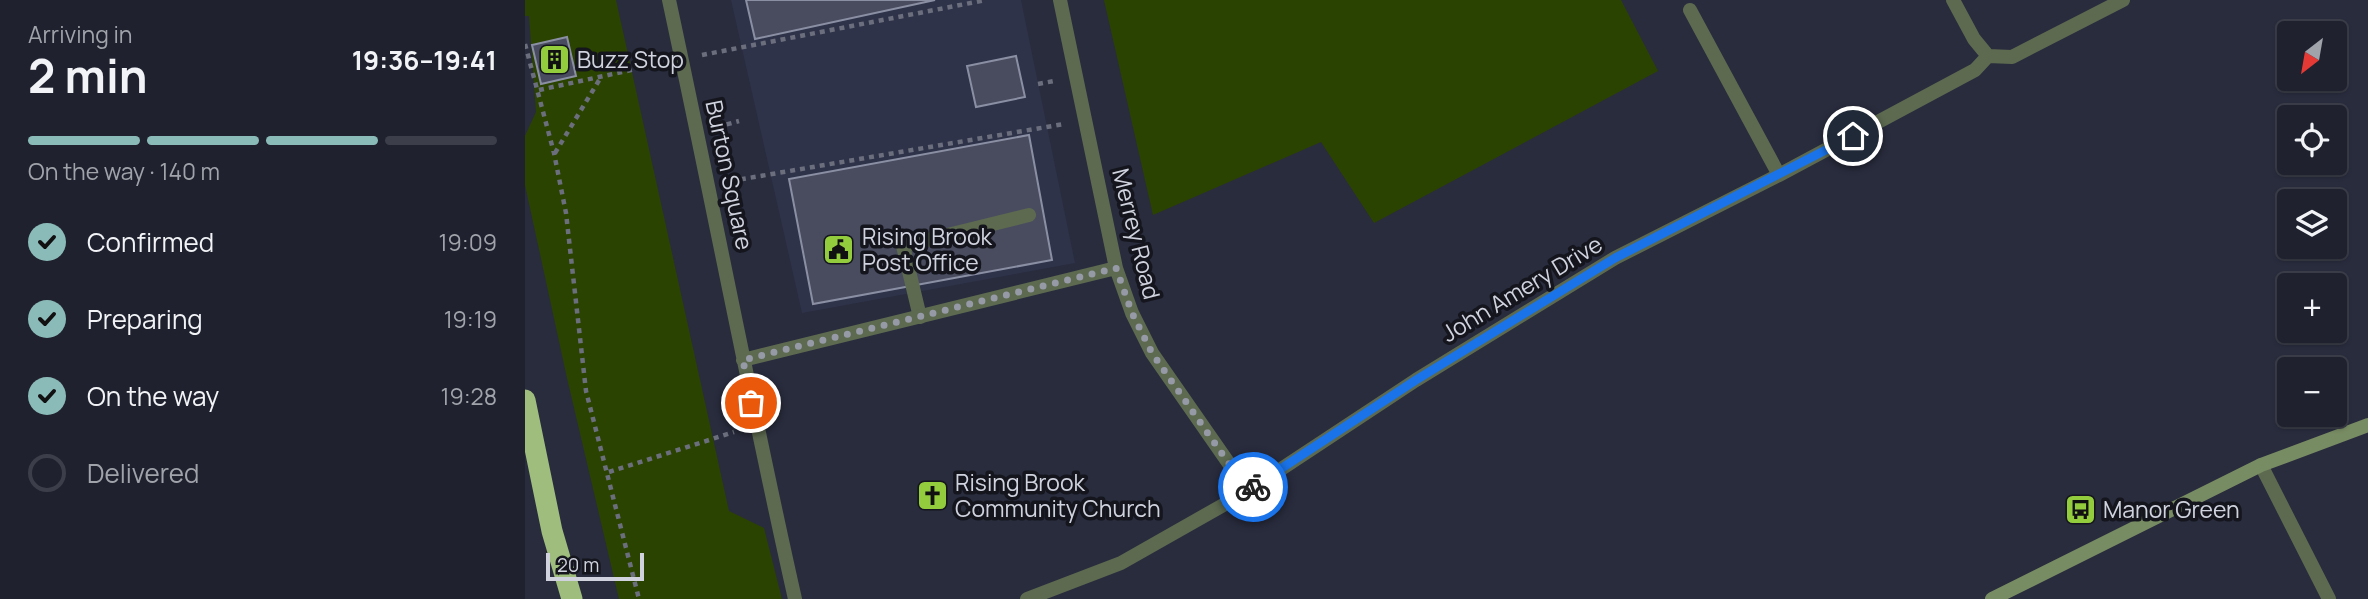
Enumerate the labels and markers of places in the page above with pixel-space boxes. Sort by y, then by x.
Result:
building icon: Buzz Stop [537,43,571,77]
place label: Buzz Stop [577,43,684,75]
pin [1823,106,1883,166]
place label: Rising Brook Post Office [862,220,993,278]
public building icon: Rising Brook Post Office [822,233,856,267]
pin [721,373,781,433]
place label: Rising Brook Community Church [955,466,1161,524]
church icon: Rising Brook Community Church [915,479,949,513]
bus stop icon: Manor Green [2063,493,2097,527]
place label: Manor Green [2103,493,2240,525]

